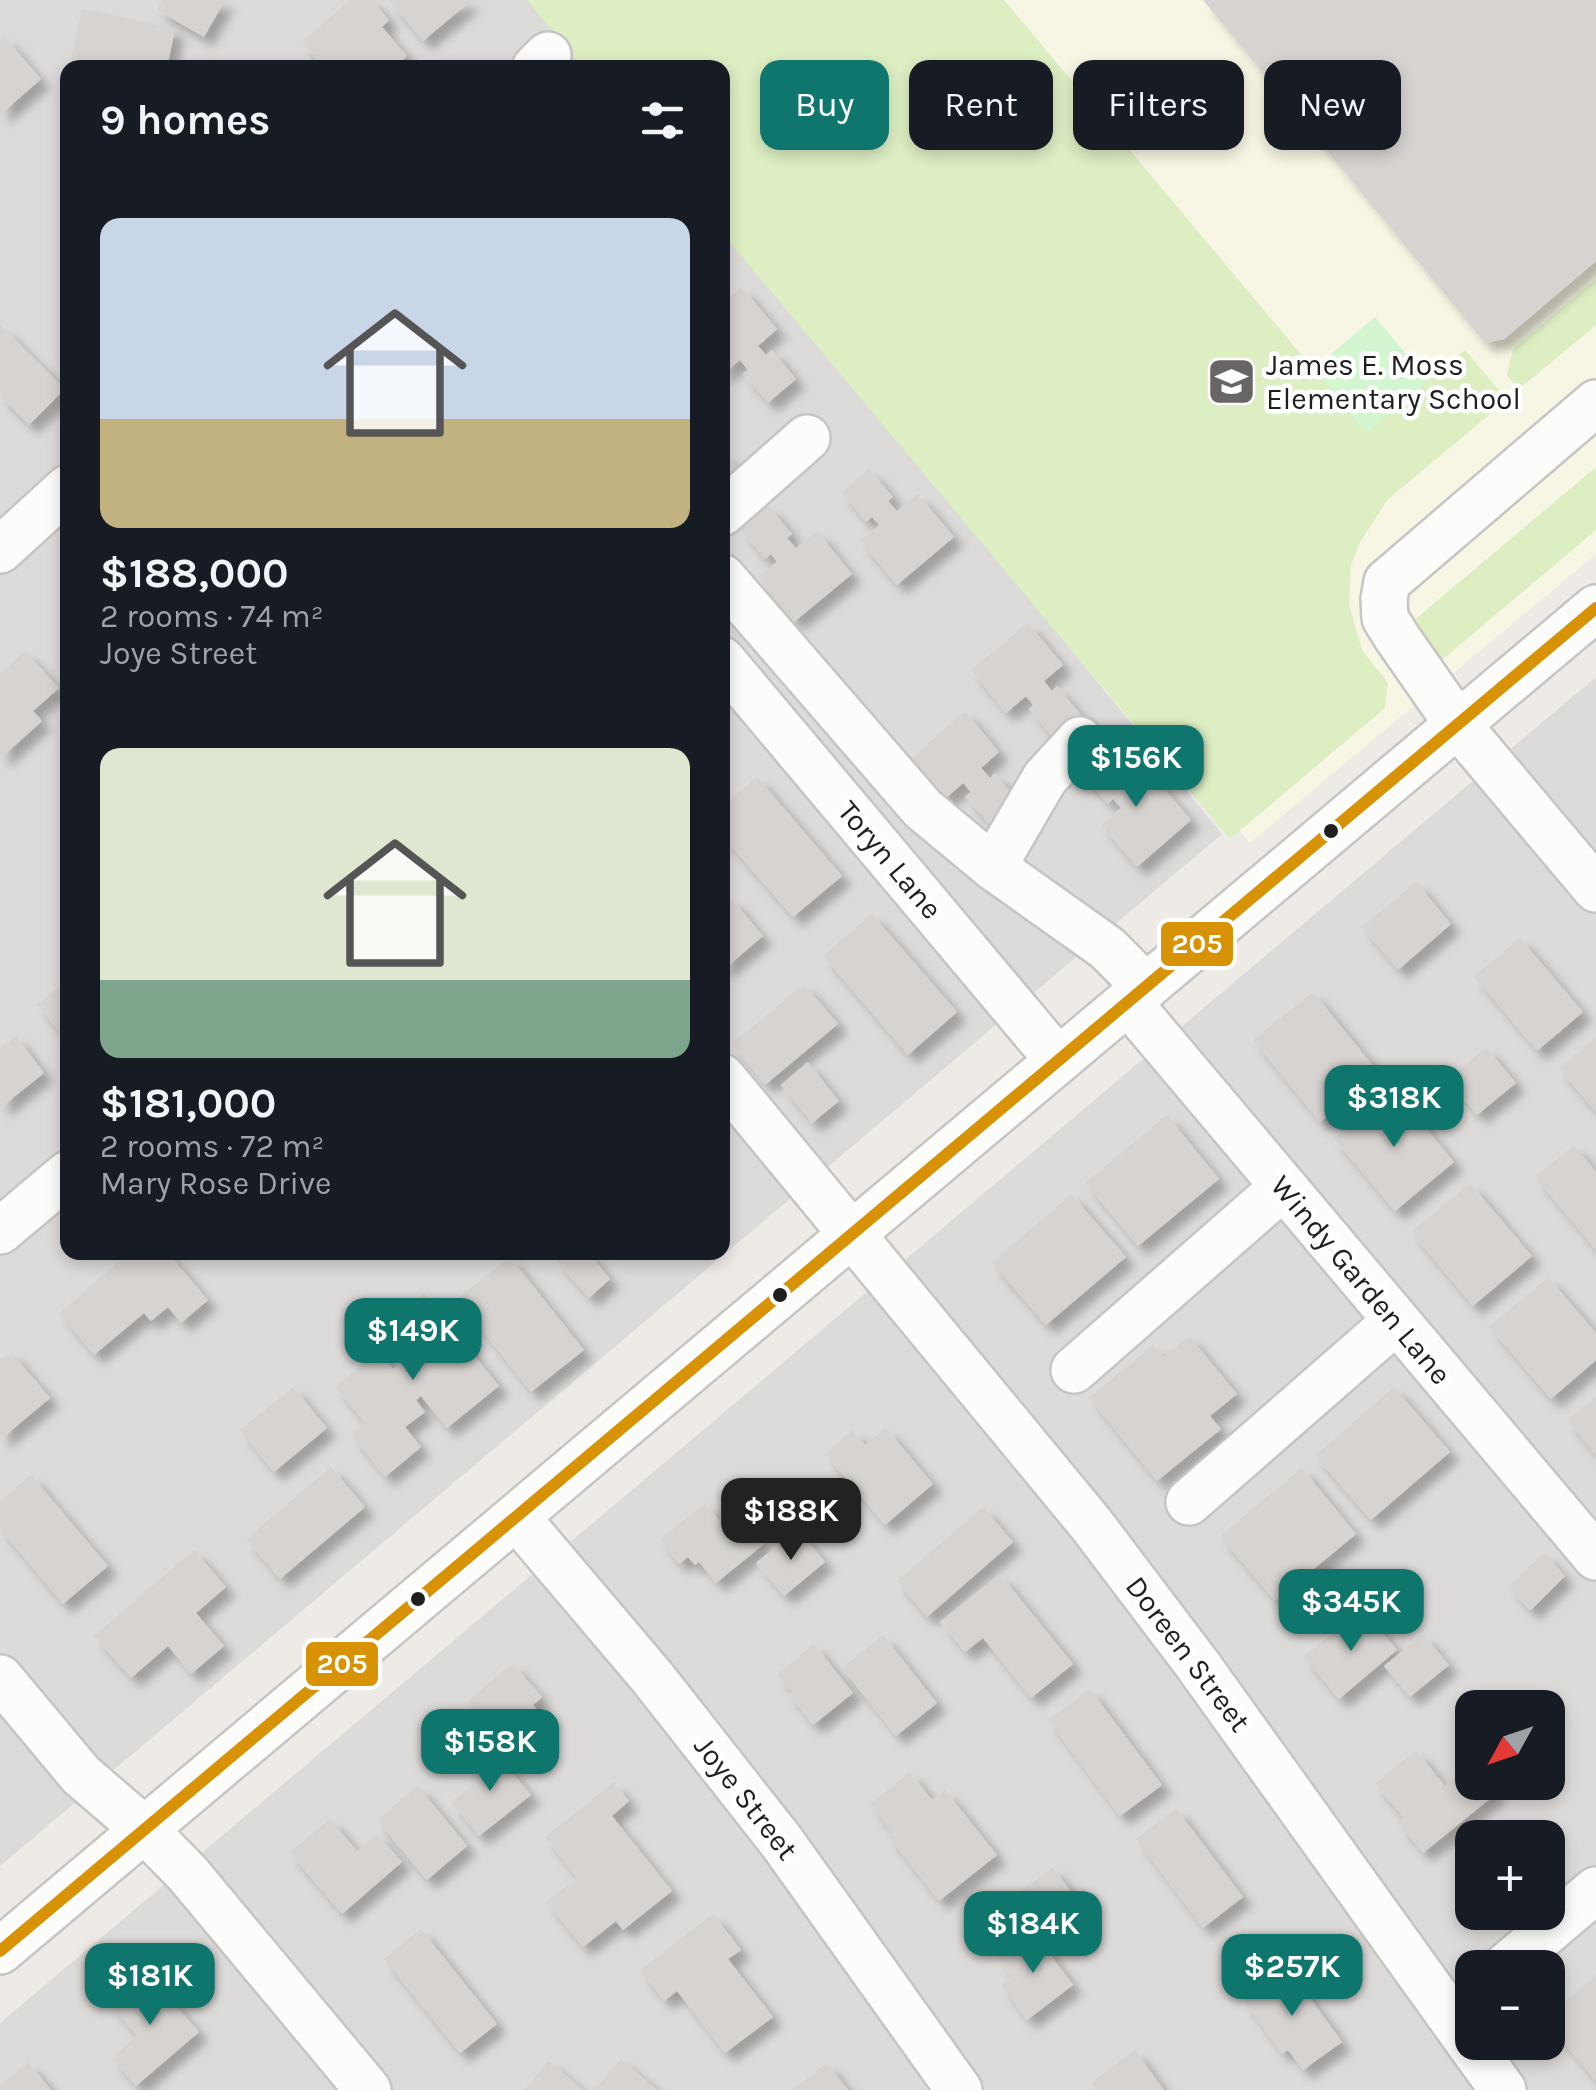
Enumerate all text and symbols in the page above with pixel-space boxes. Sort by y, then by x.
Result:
chip: Buy [760,60,889,150]
chip: Rent [909,60,1053,150]
chip: Filters [1073,60,1244,150]
chip: New [1264,60,1401,150]
icon: filters [635,93,690,148]
text: 9 homes [100,95,270,145]
icon: home [305,283,485,463]
place label: James E. Moss Elementary School [1266,347,1521,417]
school or university icon: James E. Moss Elementary School [1205,356,1257,408]
text: $188,000 [100,548,289,598]
text: 2 rooms · 74 m² [100,598,324,635]
text: Joye Street [100,635,257,672]
pin: $156K [1066,725,1206,810]
text: $156K [1090,739,1182,776]
street label: Toryn Lane [830,794,950,926]
icon: home [305,813,485,993]
unlabelled marker [1321,821,1341,841]
line badge: 205 [1159,920,1235,968]
text: 205 [1172,927,1222,960]
pin: $318K [1324,1065,1464,1150]
text: $181,000 [100,1078,276,1128]
text: $318K [1347,1079,1441,1116]
text: 2 rooms · 72 m² [100,1128,324,1165]
text: Mary Rose Drive [100,1165,331,1202]
street label: Windy Garden Lane [1263,1168,1459,1392]
unlabelled marker [770,1285,790,1305]
pin: $149K [343,1298,483,1383]
text: $149K [367,1312,459,1349]
pin: $188K [721,1478,861,1563]
text: $188K [743,1492,839,1529]
street label: Doreen Street [1118,1569,1258,1739]
pin: $345K [1281,1569,1421,1654]
text: $345K [1301,1583,1401,1620]
unlabelled marker [408,1589,428,1609]
line badge: 205 [304,1640,380,1688]
text: 205 [317,1647,367,1680]
north arrow [1455,1690,1565,1800]
map controls [1455,1690,1565,2060]
pin: $158K [420,1709,560,1794]
text: $158K [443,1723,537,1760]
street label: Joye Street [686,1729,806,1867]
button: + [1455,1820,1565,1930]
pin: $184K [963,1891,1103,1976]
text: $184K [986,1905,1080,1942]
pin: $257K [1222,1934,1362,2019]
pin: $181K [80,1943,220,2028]
text: $257K [1244,1948,1340,1985]
button: − [1455,1950,1565,2060]
text: $181K [107,1957,193,1994]

